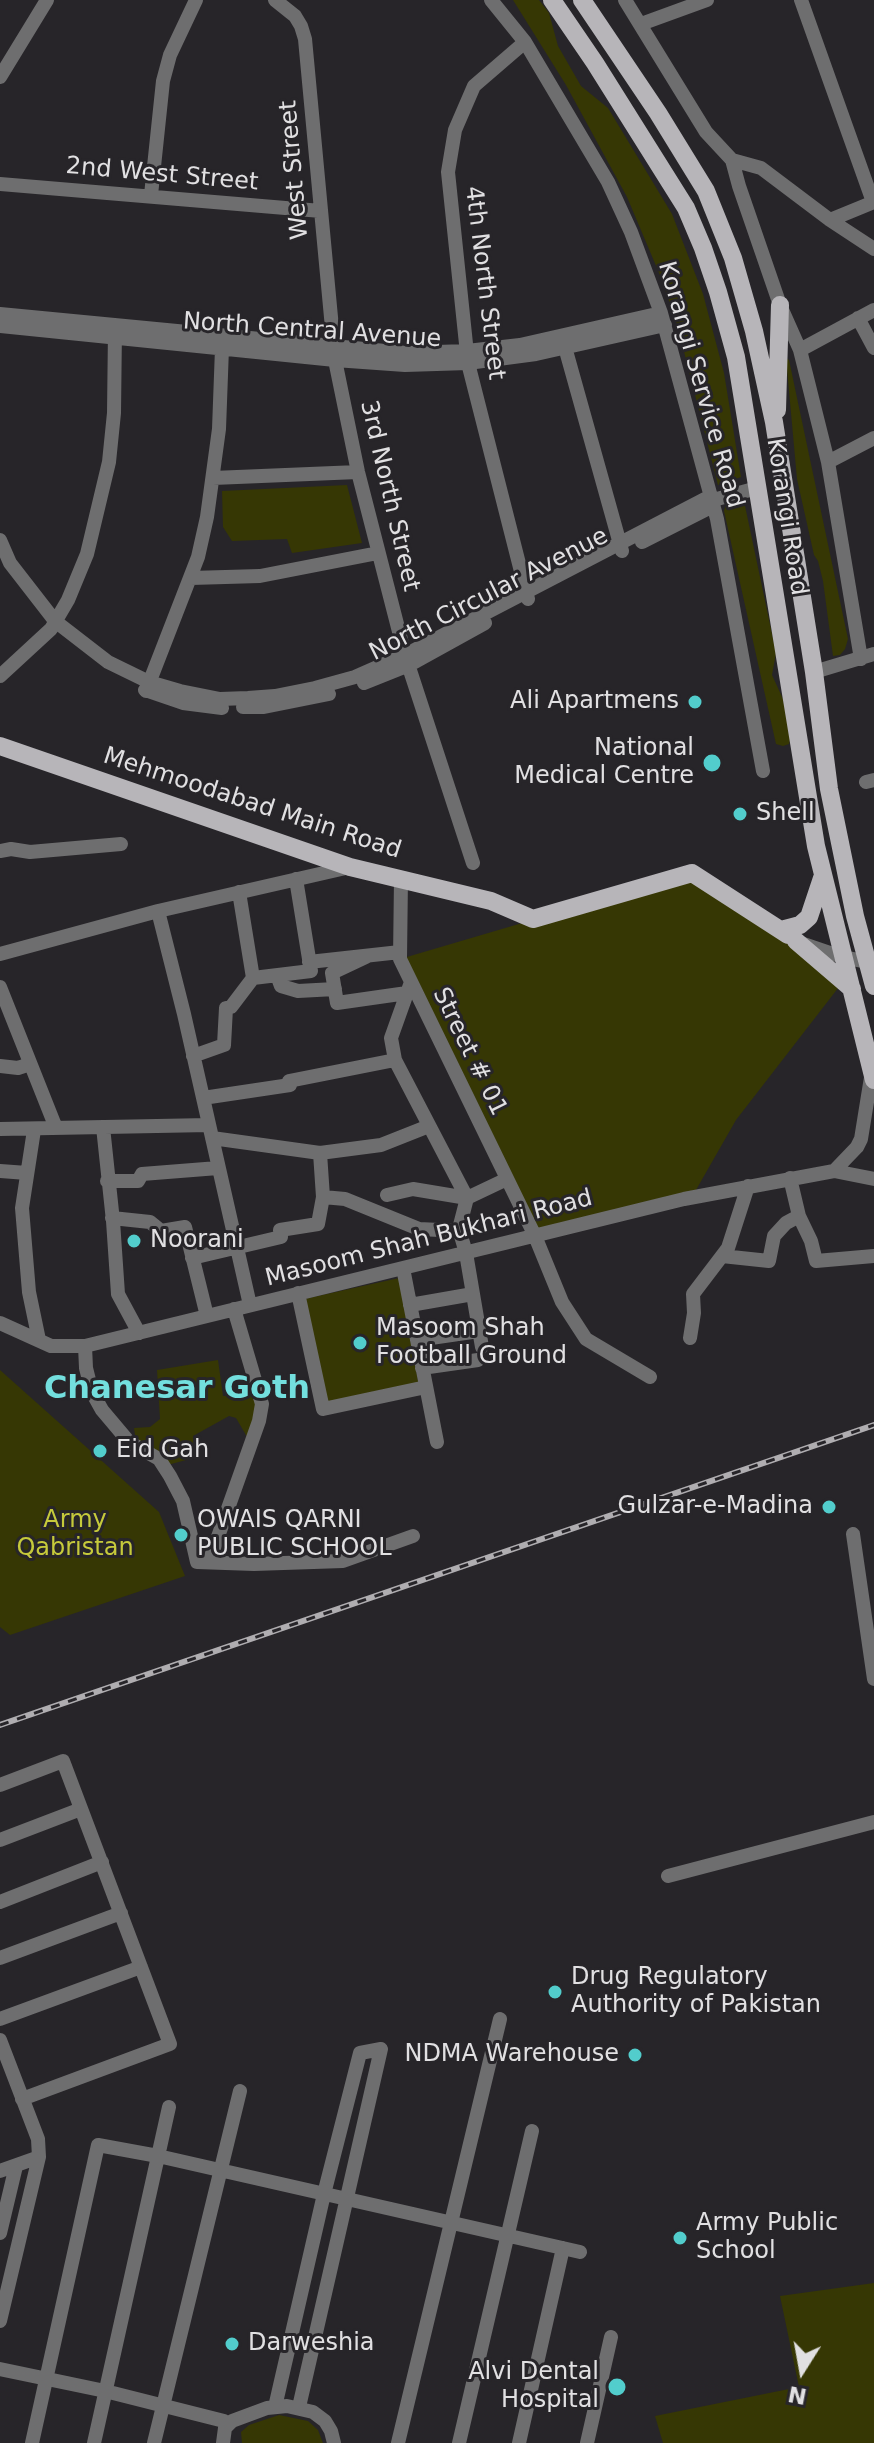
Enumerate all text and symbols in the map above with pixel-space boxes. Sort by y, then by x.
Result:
street label: West Street [275,99,315,241]
street label: 2nd West Street [65,152,259,198]
street label: 4th North Street [458,184,510,382]
street label: Korangi Service Road [651,258,749,512]
street label: North Central Avenue [182,308,442,354]
street label: 3rd North Street [353,398,425,594]
street label: Korangi Road [759,436,813,598]
street label: North Circular Avenue [365,522,613,668]
place label: Ali Apartmens [510,688,679,716]
marker: Ali Apartmens [686,693,704,711]
place label: National Medical Centre [514,735,694,791]
street label: Mehmoodabad Main Road [100,742,404,866]
marker: National Medical Centre [701,752,723,774]
place label: Shell [756,800,815,828]
marker: Shell [731,805,749,823]
street label: Street # 01 [426,983,512,1121]
street label: Masoom Shah Bukhari Road [262,1184,596,1294]
place label: Noorani [150,1227,244,1255]
marker: Noorani [125,1232,143,1250]
place label: Masoom Shah Football Ground [376,1315,567,1371]
marker: Masoom Shah Football Ground [351,1334,369,1352]
district label: Chanesar Goth [44,1371,310,1409]
place label: Eid Gah [116,1437,209,1465]
marker: Eid Gah [91,1442,109,1460]
place label: Gulzar-e-Madina [618,1493,813,1521]
marker: Gulzar-e-Madina [820,1498,838,1516]
park label: Army Qabristan [16,1507,134,1563]
place label: OWAIS QARNI PUBLIC SCHOOL [197,1507,392,1563]
marker: OWAIS QARNI PUBLIC SCHOOL [172,1526,190,1544]
place label: Drug Regulatory Authority of Pakistan [571,1964,821,2020]
marker: Drug Regulatory Authority of Pakistan [546,1983,564,2001]
place label: NDMA Warehouse [404,2041,619,2069]
marker: NDMA Warehouse [626,2046,644,2064]
place label: Army Public School [696,2210,838,2266]
marker: Army Public School [671,2229,689,2247]
place label: Darweshia [248,2330,375,2358]
north arrow [762,2331,842,2411]
marker: Darweshia [223,2335,241,2353]
place label: Alvi Dental Hospital [468,2359,599,2415]
marker: Alvi Dental Hospital [606,2376,628,2398]
text: N [786,2381,809,2409]

